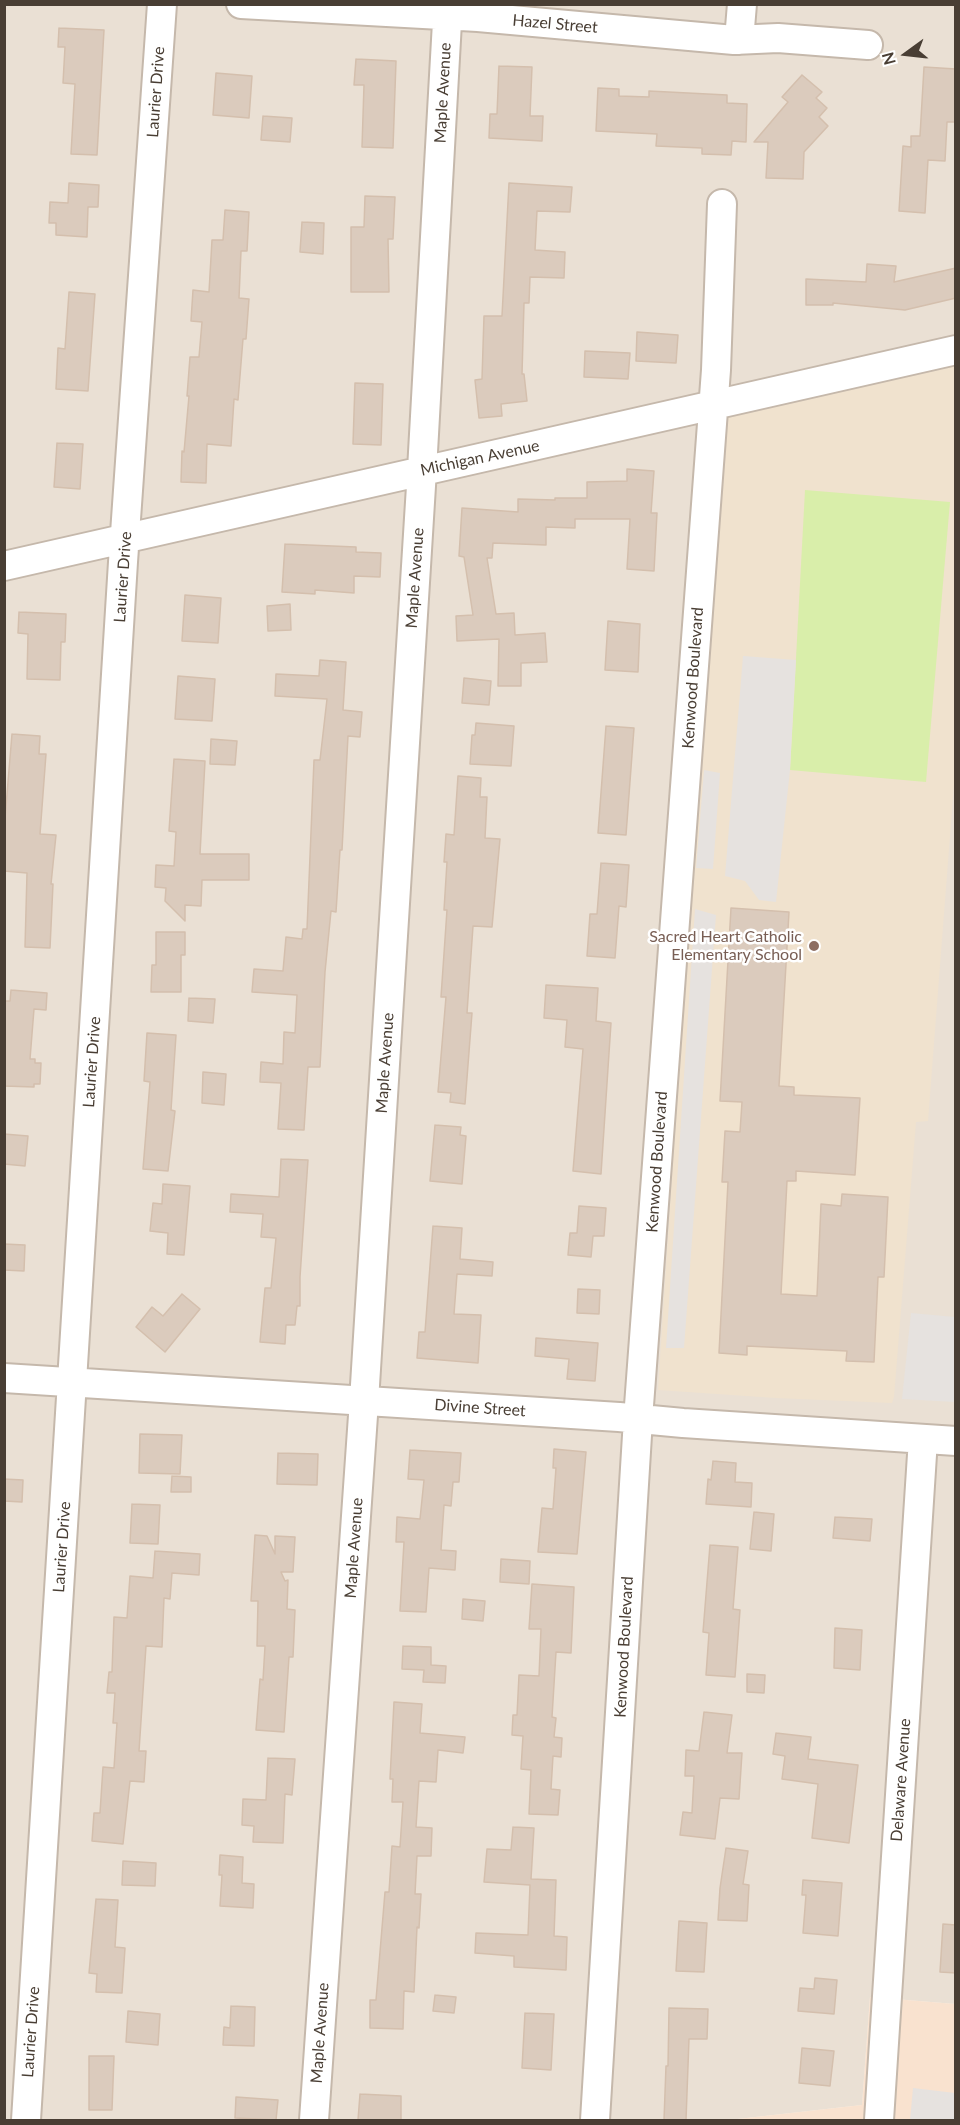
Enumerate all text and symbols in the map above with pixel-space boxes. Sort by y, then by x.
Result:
street label: Hazel Street [512,11,598,37]
north arrow [876,24,936,84]
street label: Maple Avenue [431,42,455,144]
street label: Laurier Drive [143,46,169,138]
text: N [877,50,899,67]
street label: Michigan Avenue [419,436,541,480]
street label: Maple Avenue [402,527,428,629]
street label: Laurier Drive [110,531,136,623]
street label: Kenwood Boulevard [678,607,708,749]
place label: Sacred Heart Catholic Elementary School [649,927,802,965]
marker: Sacred Heart Catholic Elementary School [807,939,821,953]
street label: Maple Avenue [372,1012,398,1114]
street label: Laurier Drive [79,1016,105,1108]
street label: Kenwood Boulevard [642,1091,672,1233]
street label: Divine Street [434,1395,526,1421]
street label: Maple Avenue [341,1497,367,1599]
street label: Laurier Drive [49,1501,75,1593]
street label: Kenwood Boulevard [611,1576,637,1718]
street label: Delaware Avenue [887,1718,915,1842]
street label: Maple Avenue [307,1982,333,2084]
street label: Laurier Drive [18,1986,44,2078]

